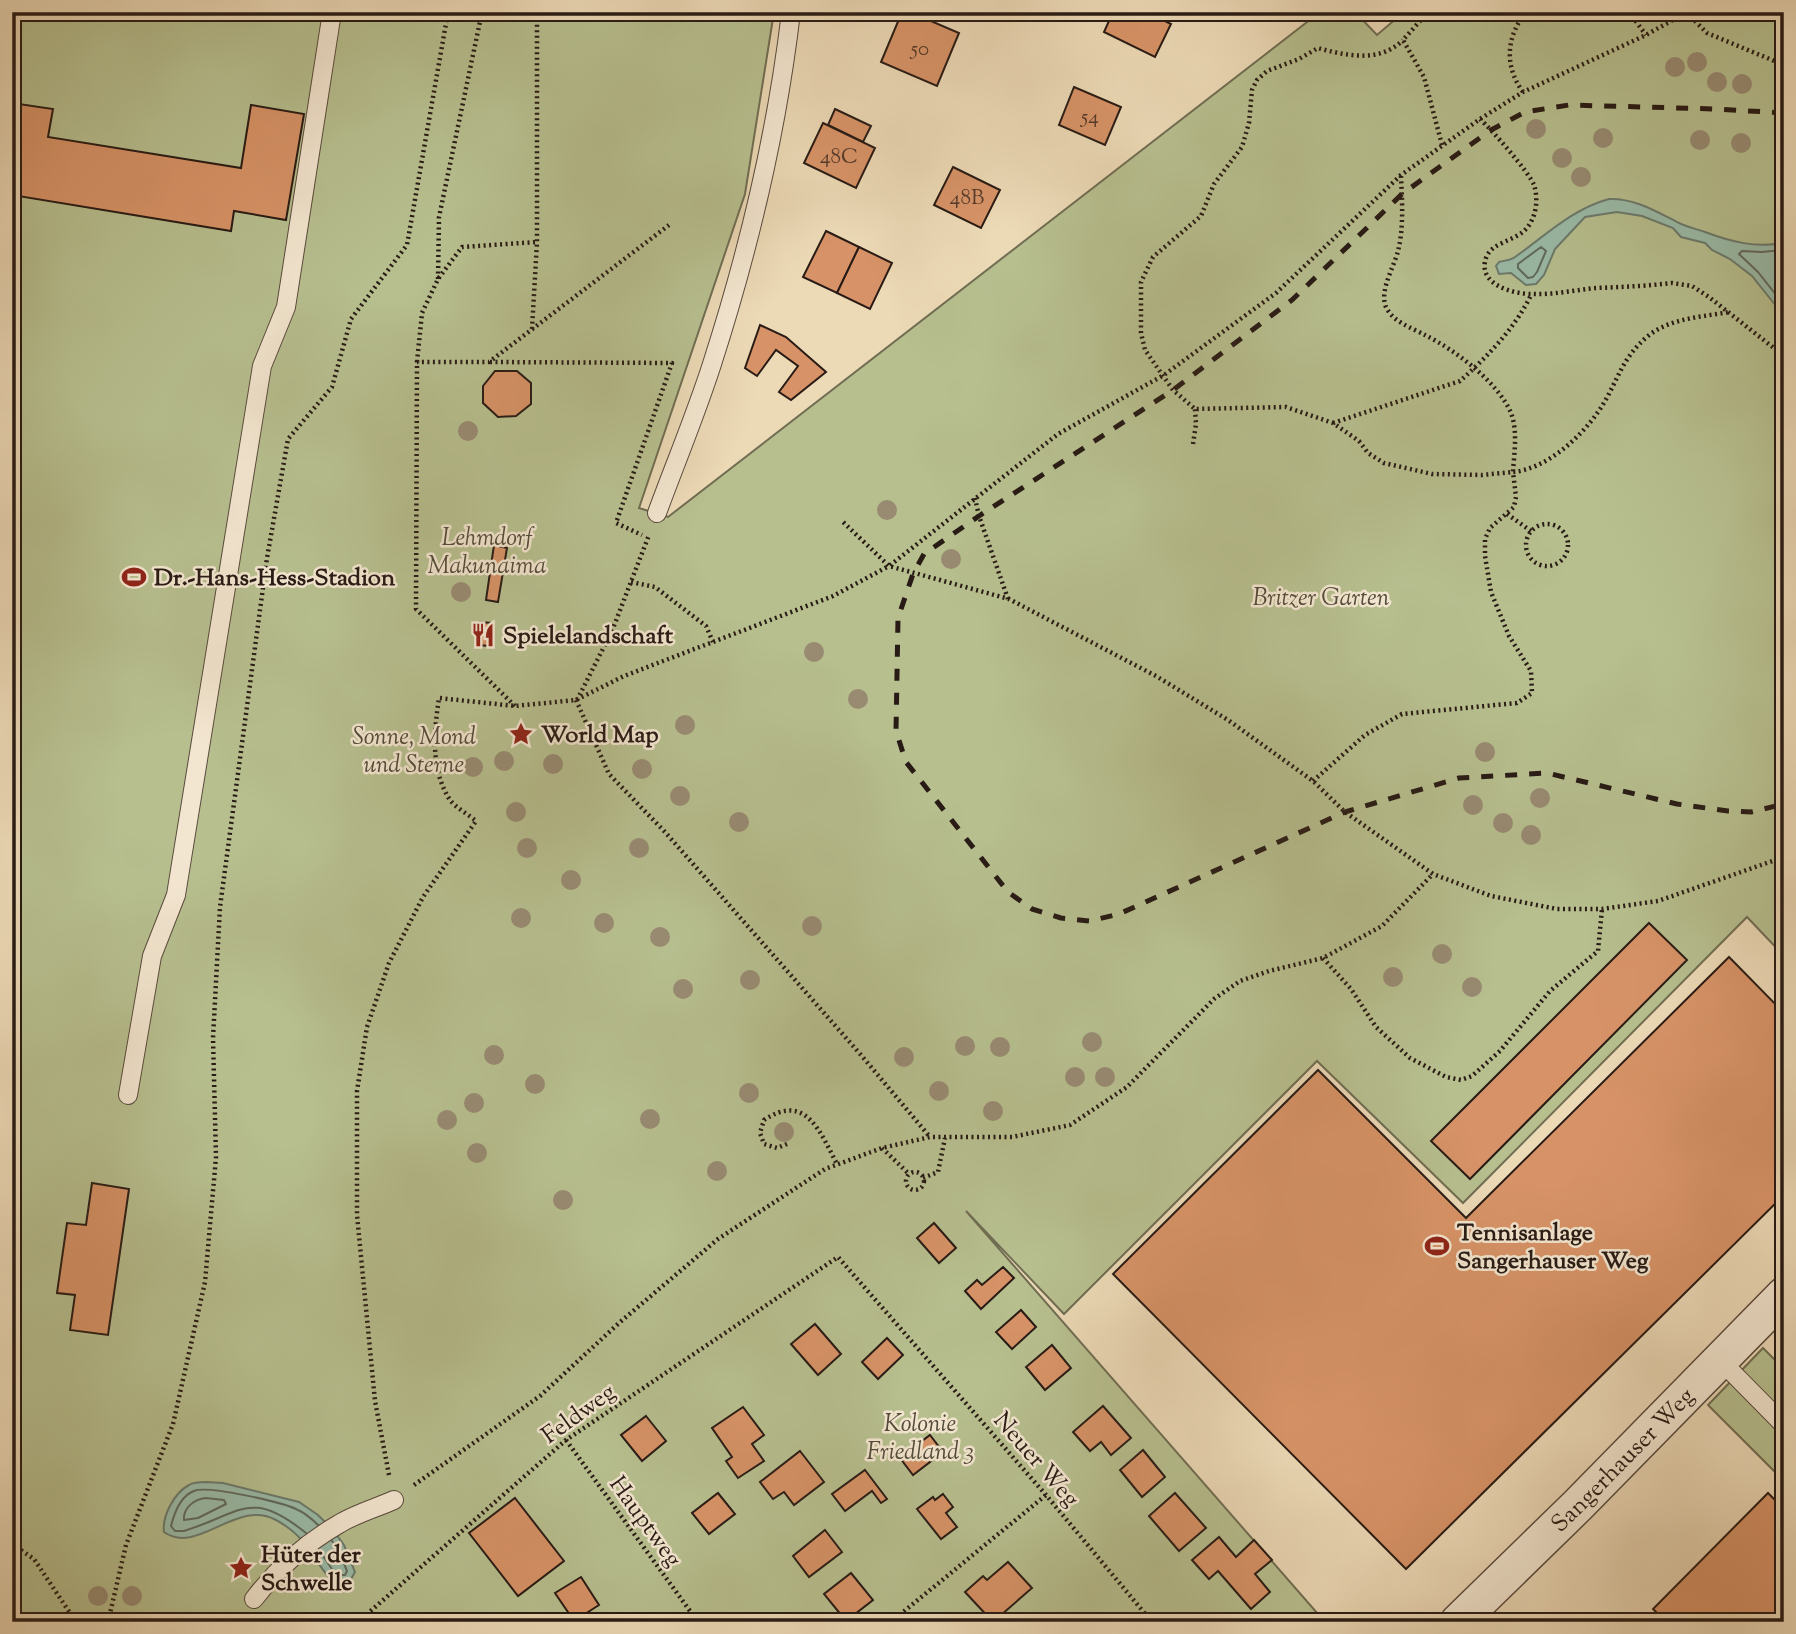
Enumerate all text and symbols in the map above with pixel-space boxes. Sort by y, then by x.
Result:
house number: 50 [910,35,929,65]
house number: 54 [1080,103,1099,133]
house number: 48C [820,143,858,173]
house number: 48B [950,184,984,214]
park label: Lehmdorf Makunaima [427,522,547,584]
place label: Dr.-Hans-Hess-Stadion [154,562,396,596]
sports icon: Dr.-Hans-Hess-Stadion [120,563,148,591]
park label: Britzer Garten [1253,582,1390,616]
place label: Spielelandschaft [503,620,674,654]
restaurant icon: Spielelandschaft [469,621,497,649]
place label: World Map [541,719,659,753]
place icon: World Map [507,720,535,748]
park label: Sonne, Mond und Sterne [352,721,476,783]
place label: Tennisanlage Sangerhauser Weg [1457,1217,1649,1279]
sports icon: Tennisanlage Sangerhauser Weg [1423,1232,1451,1260]
street label: Feldweg [535,1376,623,1453]
street label: Sangerhauser Weg [1544,1381,1703,1541]
street label: Neuer Weg [985,1405,1087,1516]
park label: Kolonie Friedland 3 [866,1408,974,1470]
street label: Hauptweg [600,1470,689,1575]
place label: Hüter der Schwelle [261,1539,362,1601]
place icon: Hüter der Schwelle [227,1554,255,1582]

